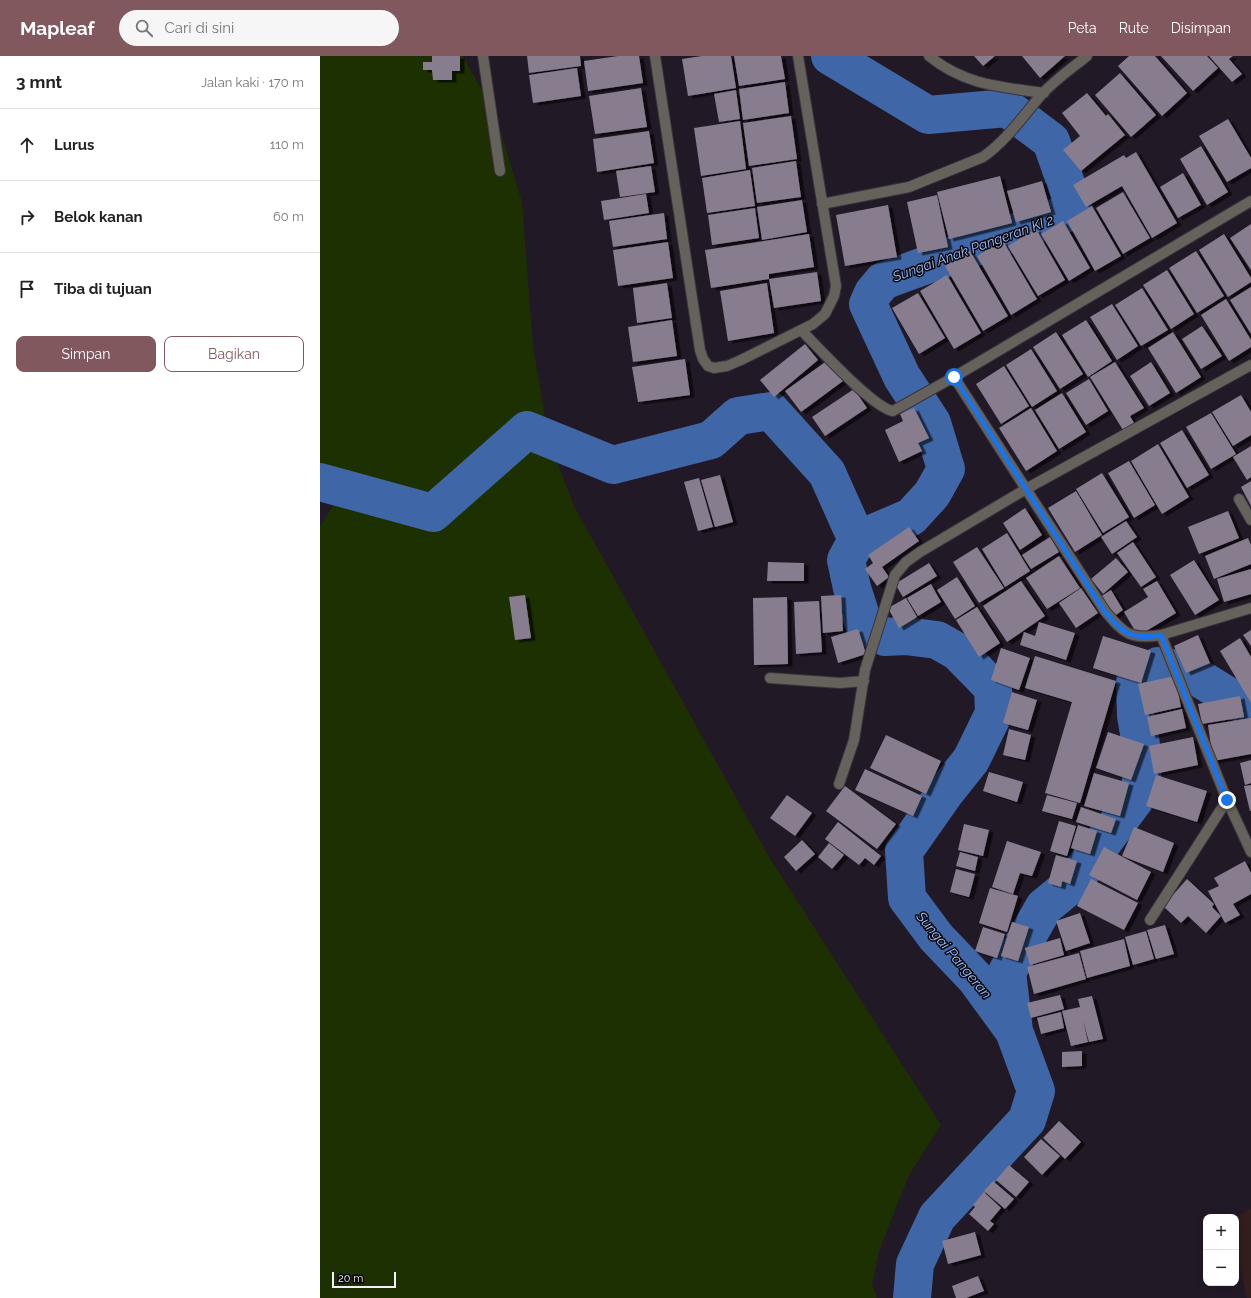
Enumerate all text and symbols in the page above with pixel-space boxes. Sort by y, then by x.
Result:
search box [119,10,399,46]
text: Mapleaf [20,17,95,39]
icon: search [133,17,155,39]
text: Cari di sini [165,19,234,37]
text: Peta [1068,20,1097,36]
text: Rute [1119,20,1149,36]
text: Disimpan [1171,20,1231,36]
text: 3 mnt [16,72,62,92]
text: Jalan kaki · 170 m [201,75,304,90]
icon: ahead [16,134,38,156]
text: Lurus [54,136,95,154]
text: 110 m [270,137,304,152]
icon: right [16,206,38,228]
text: Belok kanan [54,208,143,226]
text: 60 m [273,209,304,224]
water label: Sungai Anak Pangeran KI 2 [889,211,1056,285]
icon: arrive [16,278,38,300]
text: Tiba di tujuan [54,280,152,298]
button: Simpan [16,336,156,372]
button: Bagikan [164,336,304,372]
route start [945,368,963,386]
route end [1218,791,1236,809]
water label: Sungai Pangeran [912,908,995,1002]
map controls [1203,1214,1239,1286]
button: + [1203,1214,1239,1250]
button: − [1203,1250,1239,1286]
scale bar [332,1270,396,1289]
text: 20 m [338,1272,363,1285]

